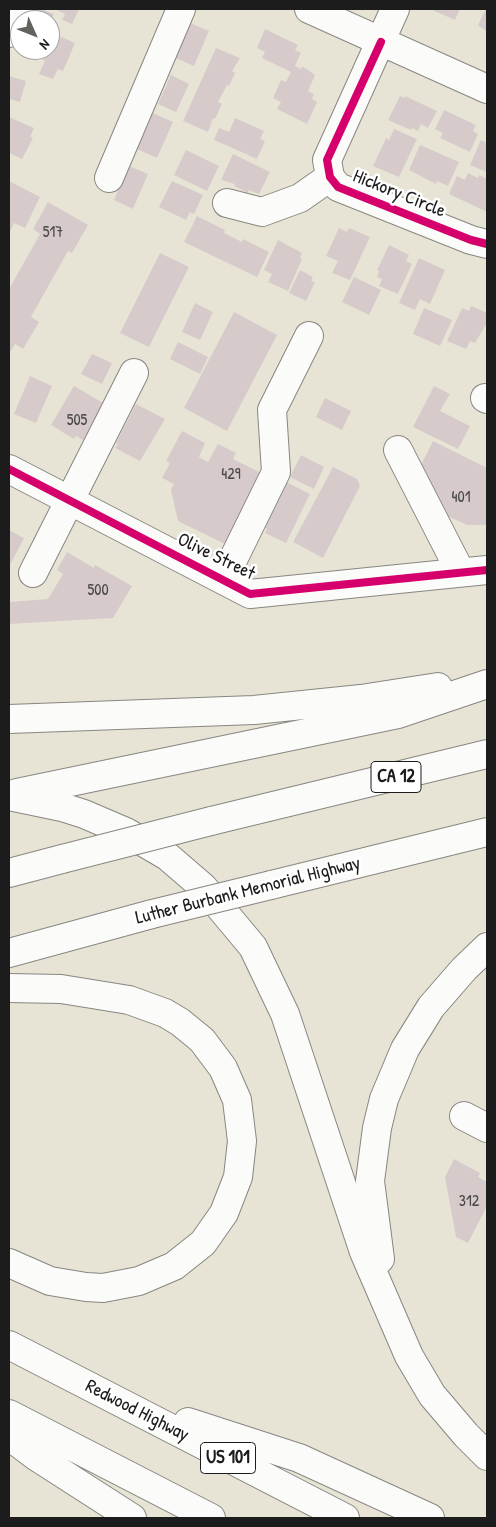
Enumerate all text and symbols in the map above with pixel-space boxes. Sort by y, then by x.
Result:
north arrow [10,10,60,60]
text: N [36,36,55,54]
street label: Hickory Circle [349,165,449,223]
house number: 517 [43,223,63,243]
house number: 505 [67,411,87,431]
house number: 429 [221,465,241,485]
house number: 401 [452,488,470,508]
street label: Olive Street [173,528,259,586]
house number: 500 [87,581,109,601]
road number: CA 12 [371,762,421,792]
street label: Luther Burbank Memorial Highway [133,852,363,930]
house number: 312 [459,1192,479,1212]
street label: Redwood Highway [81,1375,193,1447]
road number: US 101 [200,1442,256,1474]

